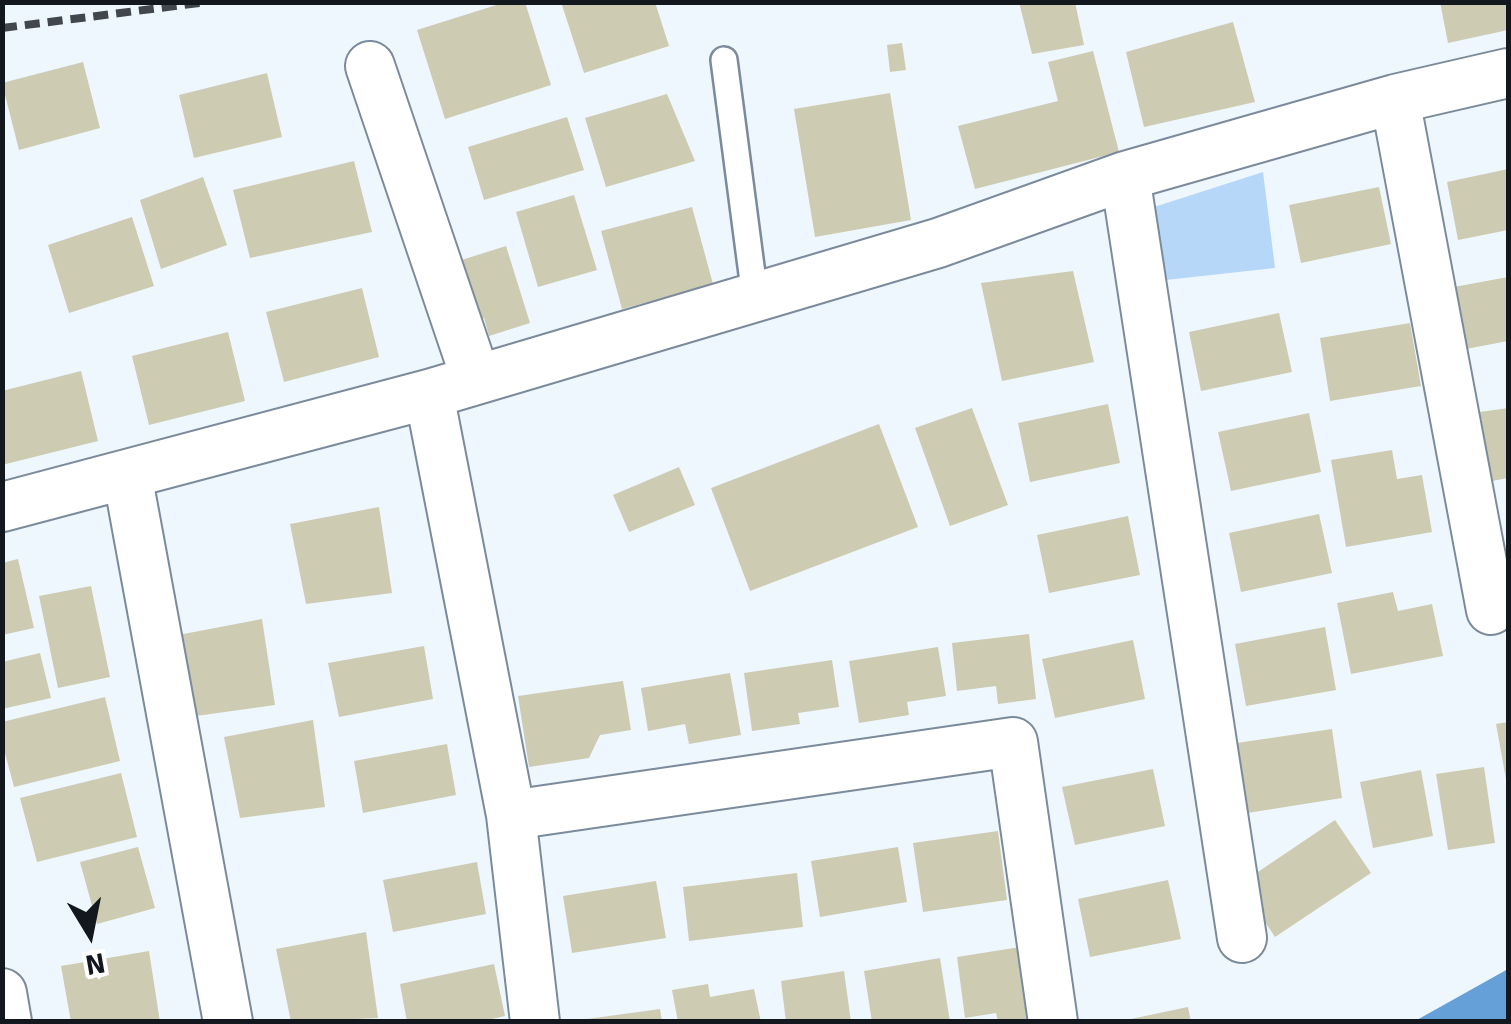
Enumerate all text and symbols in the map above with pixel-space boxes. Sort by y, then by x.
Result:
north arrow [40,884,140,984]
text: N [83,945,108,982]

